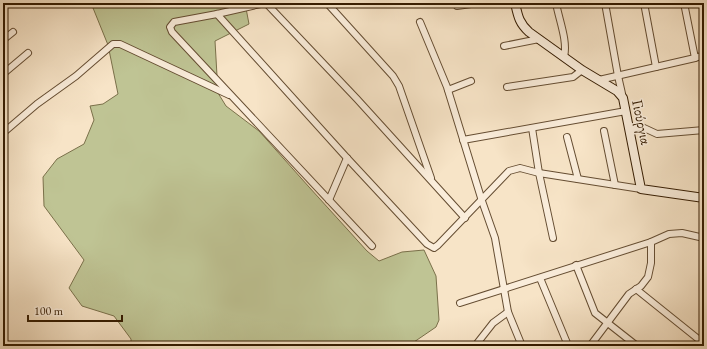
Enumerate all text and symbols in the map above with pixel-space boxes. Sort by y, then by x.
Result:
street label: Γιούργια [628,98,656,146]
scale bar [28,297,122,323]
text: 100 m [34,303,64,319]

